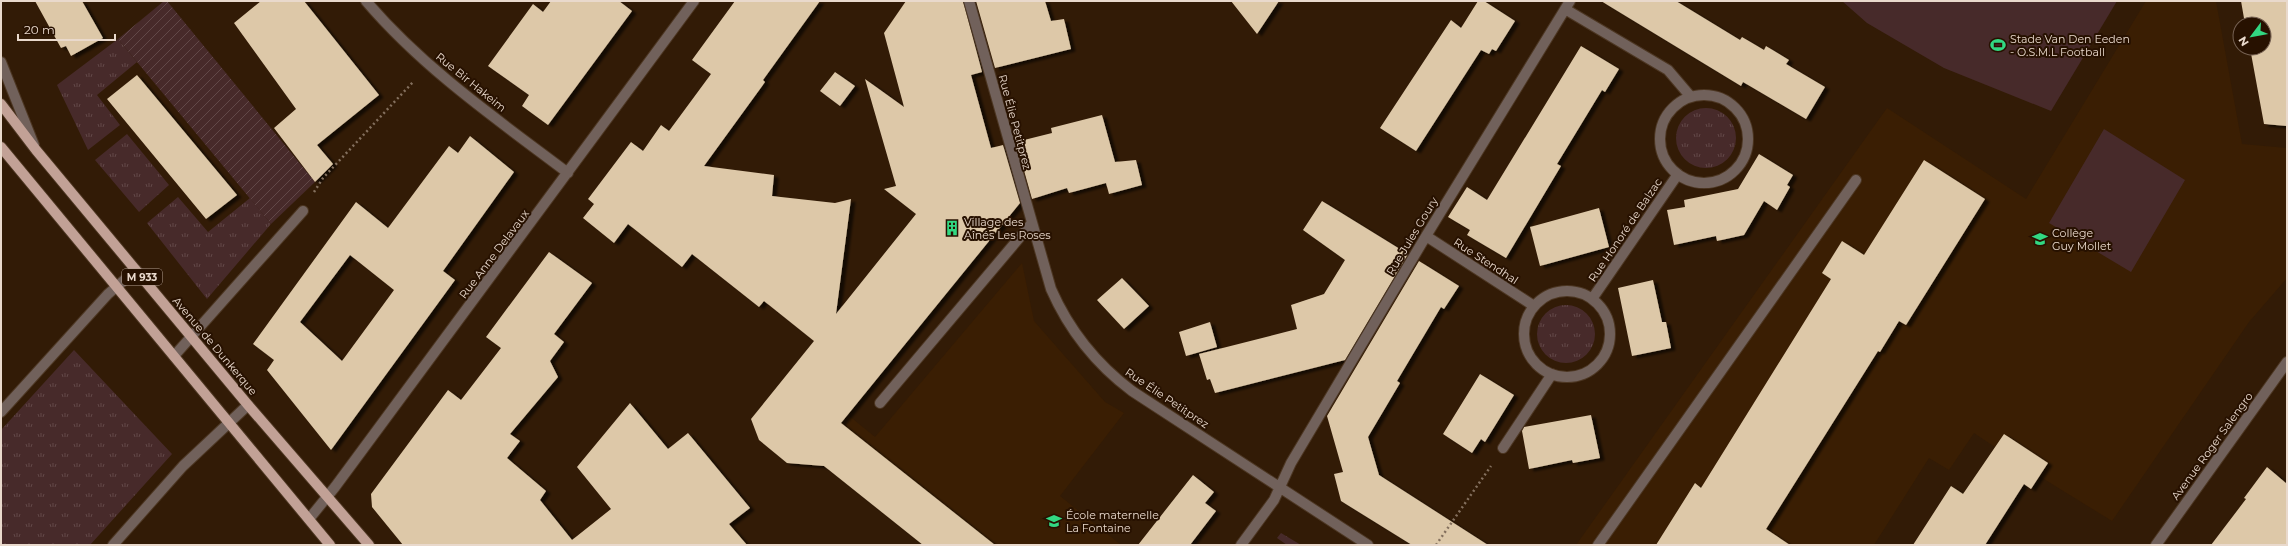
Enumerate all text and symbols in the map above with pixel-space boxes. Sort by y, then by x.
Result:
scale bar [18,16,115,42]
north arrow [2232,16,2272,56]
text: 20 m [24,22,55,37]
place label: Stade Van Den Eeden - O.S.M.L Football [2010,32,2130,59]
text: N [2235,34,2252,49]
sports icon: Stade Van Den Eeden - O.S.M.L Football [1989,36,2007,54]
street label: Rue Bir Hakeim [433,49,509,115]
street label: Rue Élie Petitprez [996,73,1035,171]
street label: Rue Honoré de Balzac [1585,176,1665,284]
street label: Rue Jules Goury [1383,194,1441,278]
street label: Rue Anne Delavaux [456,207,532,301]
place label: Village des Aînés Les Roses [964,215,1051,242]
building icon: Village des Aînés Les Roses [943,219,961,237]
place label: Collège Guy Mollet [2052,226,2112,253]
school or university icon: Collège Guy Mollet [2031,230,2049,248]
street label: Rue Stendhal [1451,235,1521,287]
road number: M 933 [122,269,162,285]
street label: Avenue de Dunkerque [170,294,260,398]
street label: Rue Élie Petitprez [1123,365,1212,431]
street label: Avenue Roger Salengro [2168,389,2256,503]
place label: École maternelle La Fontaine [1066,508,1159,535]
school or university icon: École maternelle La Fontaine [1045,512,1063,530]

